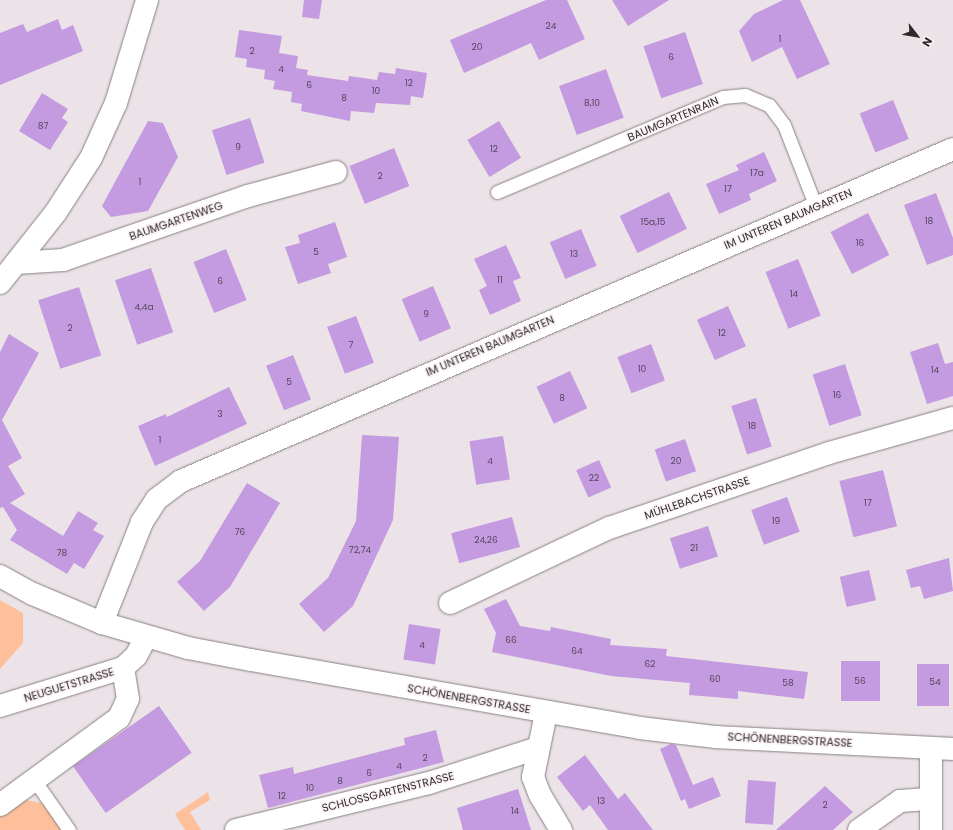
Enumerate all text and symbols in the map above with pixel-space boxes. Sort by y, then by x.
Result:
north arrow [897,16,937,56]
house number: 24 [546,21,556,31]
house number: 1 [779,34,781,44]
text: N [918,35,936,50]
house number: 20 [472,42,482,52]
house number: 2 [249,46,255,56]
house number: 6 [668,52,674,62]
house number: 4 [278,64,284,74]
house number: 12 [405,78,413,88]
house number: 6 [306,80,312,90]
house number: 10 [372,86,380,96]
house number: 8 [341,93,347,103]
street label: BAUMGARTENRAIN [626,94,720,144]
house number: 8,10 [584,98,600,108]
house number: 87 [38,121,48,131]
house number: 9 [235,142,241,152]
house number: 12 [490,144,498,154]
house number: 17a [750,168,764,178]
house number: 2 [377,171,383,181]
house number: 1 [139,177,141,187]
house number: 17 [724,184,732,194]
street label: IM UNTEREN BAUMGARTEN [722,186,854,252]
street label: BAUMGARTENWEG [128,199,224,243]
house number: 18 [925,216,933,226]
house number: 15a,15 [641,217,665,227]
house number: 16 [856,238,864,248]
house number: 5 [313,247,319,257]
house number: 13 [570,249,578,259]
house number: 11 [497,275,503,285]
house number: 6 [217,276,223,286]
house number: 14 [790,289,798,299]
house number: 4,4a [134,302,154,312]
house number: 9 [423,309,429,319]
street label: IM UNTEREN BAUMGARTEN [424,313,556,379]
house number: 2 [67,323,73,333]
house number: 12 [718,328,726,338]
house number: 7 [349,340,353,350]
house number: 10 [638,364,646,374]
house number: 14 [931,365,939,375]
house number: 5 [286,377,292,387]
house number: 16 [833,390,841,400]
house number: 8 [559,393,565,403]
house number: 3 [217,409,223,419]
house number: 18 [748,421,756,431]
house number: 1 [159,435,161,445]
house number: 4 [487,456,493,466]
house number: 20 [671,456,681,466]
house number: 22 [589,473,599,483]
street label: MÜHLEBACHSTRASSE [643,474,751,522]
house number: 17 [864,498,872,508]
house number: 19 [772,516,780,526]
house number: 76 [235,527,245,537]
house number: 24,26 [474,535,498,545]
house number: 21 [690,543,698,553]
house number: 72,74 [349,545,371,555]
house number: 78 [57,548,67,558]
house number: 66 [505,635,517,645]
house number: 4 [419,640,425,650]
house number: 64 [571,646,583,656]
house number: 62 [645,659,655,669]
street label: NEUGUETSTRASSE [22,665,116,705]
house number: 60 [709,674,721,684]
house number: 56 [854,676,866,686]
house number: 54 [929,677,941,687]
house number: 58 [782,678,794,688]
street label: SCHÖNENBERGSTRASSE [406,682,532,716]
street label: SCHÖNENBERGSTRASSE [727,730,853,750]
house number: 2 [422,753,428,763]
house number: 4 [396,761,402,771]
house number: 6 [366,768,372,778]
street label: SCHLOSSGARTENSTRASSE [320,769,456,815]
house number: 8 [337,776,343,786]
house number: 10 [306,783,314,793]
house number: 12 [278,791,286,801]
house number: 13 [597,796,605,806]
house number: 2 [822,800,828,810]
house number: 14 [511,806,519,816]

